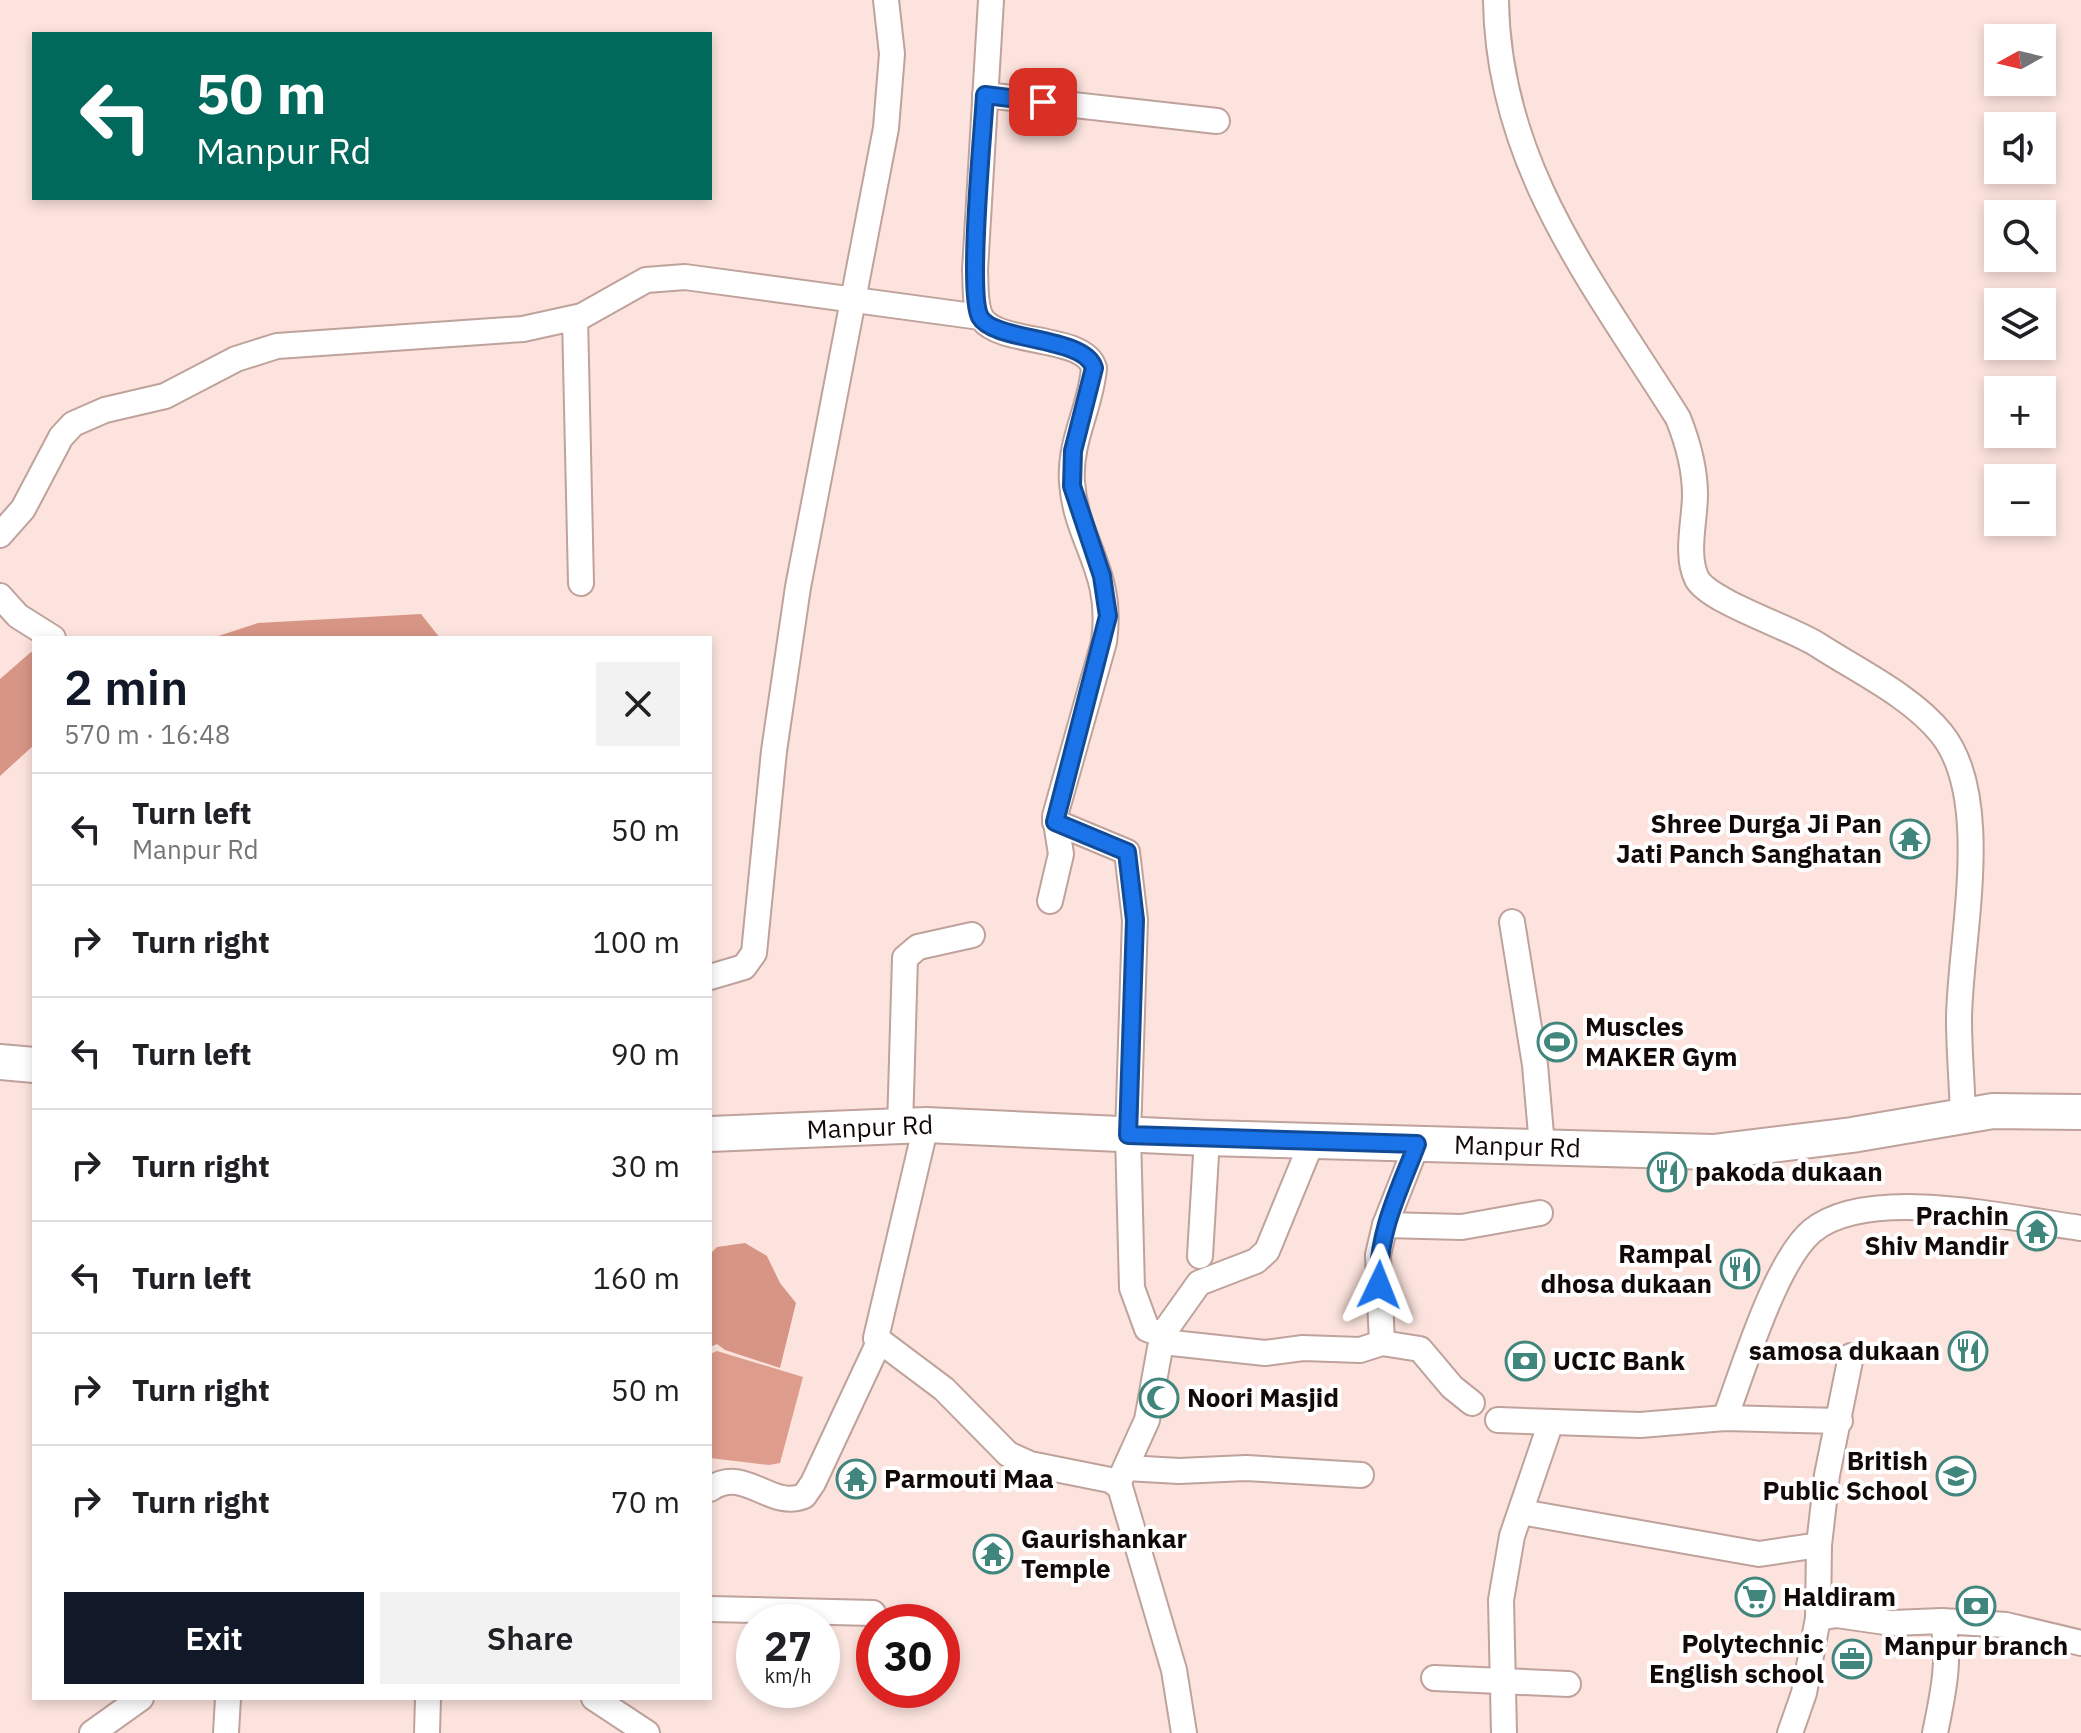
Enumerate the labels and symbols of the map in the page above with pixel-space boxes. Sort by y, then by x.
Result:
north arrow [1984,24,2056,96]
pin [1009,68,1077,136]
place label: Shree Durga Ji Pan Jati Panch Sanghatan [1616,806,1882,870]
temple icon: Shree Durga Ji Pan Jati Panch Sanghatan [1889,818,1931,860]
place label: Muscles MAKER Gym [1585,1009,1737,1073]
sports icon: Muscles MAKER Gym [1536,1021,1578,1063]
street label: Manpur Rd [806,1107,934,1146]
street label: Manpur Rd [1454,1127,1581,1164]
restaurant icon: pakoda dukaan [1646,1151,1688,1193]
place label: pakoda dukaan [1695,1154,1883,1188]
place label: Prachin Shiv Mandir [1864,1198,2009,1262]
temple icon: Prachin Shiv Mandir [2016,1210,2058,1252]
place label: Rampal dhosa dukaan [1541,1236,1712,1300]
position arrow [1337,1243,1421,1327]
restaurant icon: Rampal dhosa dukaan [1719,1248,1761,1290]
restaurant icon: samosa dukaan [1947,1330,1989,1372]
place label: samosa dukaan [1749,1333,1940,1367]
bank icon: UCIC Bank [1504,1340,1546,1382]
place label: UCIC Bank [1553,1343,1685,1377]
mosque icon: Noori Masjid [1138,1377,1180,1419]
place label: Noori Masjid [1187,1380,1339,1414]
place label: British Public School [1762,1443,1928,1507]
school or university icon: British Public School [1935,1455,1977,1497]
temple icon: Parmouti Maa [835,1458,877,1500]
place label: Parmouti Maa [884,1461,1054,1495]
place label: Gaurishankar Temple [1021,1521,1187,1585]
temple icon: Gaurishankar Temple [972,1533,1014,1575]
supermarket icon: Haldiram [1734,1576,1776,1618]
place label: Haldiram [1783,1579,1896,1613]
bank icon: Manpur branch [1955,1585,1997,1627]
speed limit sign: 30 [856,1604,960,1708]
place label: Polytechnic English school [1649,1626,1824,1690]
place label: Manpur branch [1884,1628,2068,1662]
office icon: Polytechnic English school [1831,1638,1873,1680]

